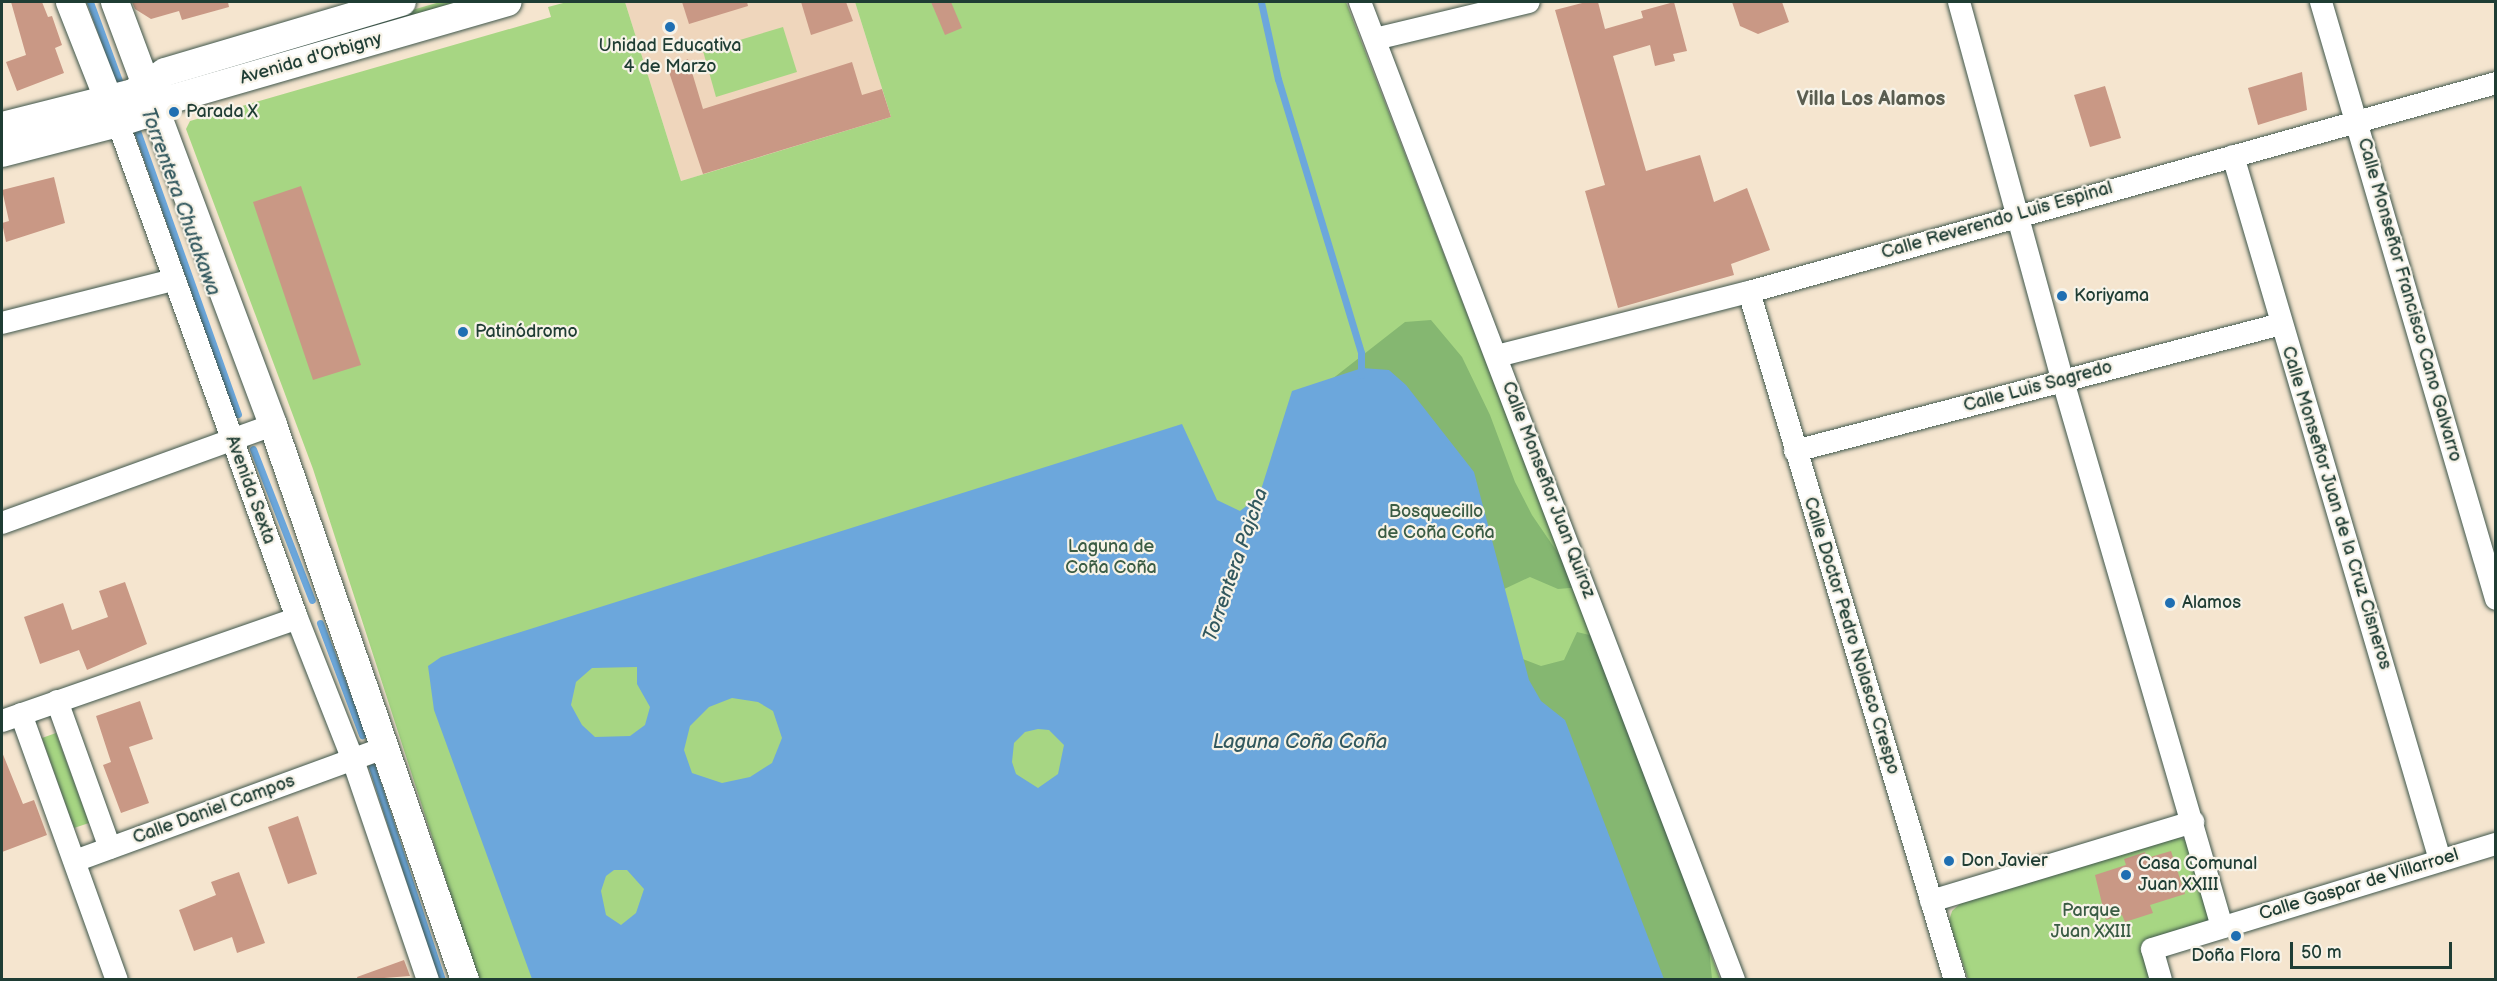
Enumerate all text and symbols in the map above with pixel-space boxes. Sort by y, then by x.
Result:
marker: Unidad Educativa 4 de Marzo [663,20,677,34]
street label: Avenida d'Orbigny [237,28,385,90]
place label: Unidad Educativa 4 de Marzo [599,36,741,78]
district label: Villa Los Alamos [1797,87,1945,111]
place label: Parada X [186,101,259,123]
water label: Torrentera Chutakawa [135,105,225,299]
marker: Parada X [167,105,181,119]
street label: Calle Monseñor Francisco Cano Galvarro [2352,136,2466,464]
street label: Calle Reverendo Luis Espinal [1879,178,2115,264]
place label: Koriyama [2074,285,2149,307]
marker: Koriyama [2055,289,2069,303]
place label: Patinódromo [475,321,578,343]
marker: Patinódromo [456,325,470,339]
street label: Calle Monseñor Juan de la Cruz Cisneros [2276,343,2396,673]
street label: Calle Luis Sagredo [1961,357,2115,417]
street label: Calle Monseñor Juan Quiroz [1496,378,1600,602]
street label: Avenida Sexta [220,433,280,547]
water label: Torrentera Pajcha [1199,485,1273,645]
street label: Calle Doctor Pedro Nolasco Crespo [1798,495,1904,777]
park label: Bosquecillo de Coña Coña [1377,502,1495,544]
park label: Laguna de Coña Coña [1065,537,1157,580]
place label: Alamos [2182,592,2241,614]
marker: Alamos [2163,596,2177,610]
water label: Laguna Coña Coña [1213,730,1387,754]
street label: Calle Daniel Campos [130,771,298,849]
street label: Calle Gaspar de Villarroel [2256,844,2462,926]
place label: Don Javier [1961,850,2048,872]
marker: Don Javier [1942,854,1956,868]
place label: Casa Comunal Juan XXIII [2138,854,2257,896]
marker: Casa Comunal Juan XXIII [2119,868,2133,882]
park label: Parque Juan XXIII [2050,901,2132,944]
marker: Doña Flora [2229,929,2243,943]
scale bar [2293,930,2455,968]
text: 50 m [2301,942,2342,963]
place label: Doña Flora [2191,945,2281,967]

